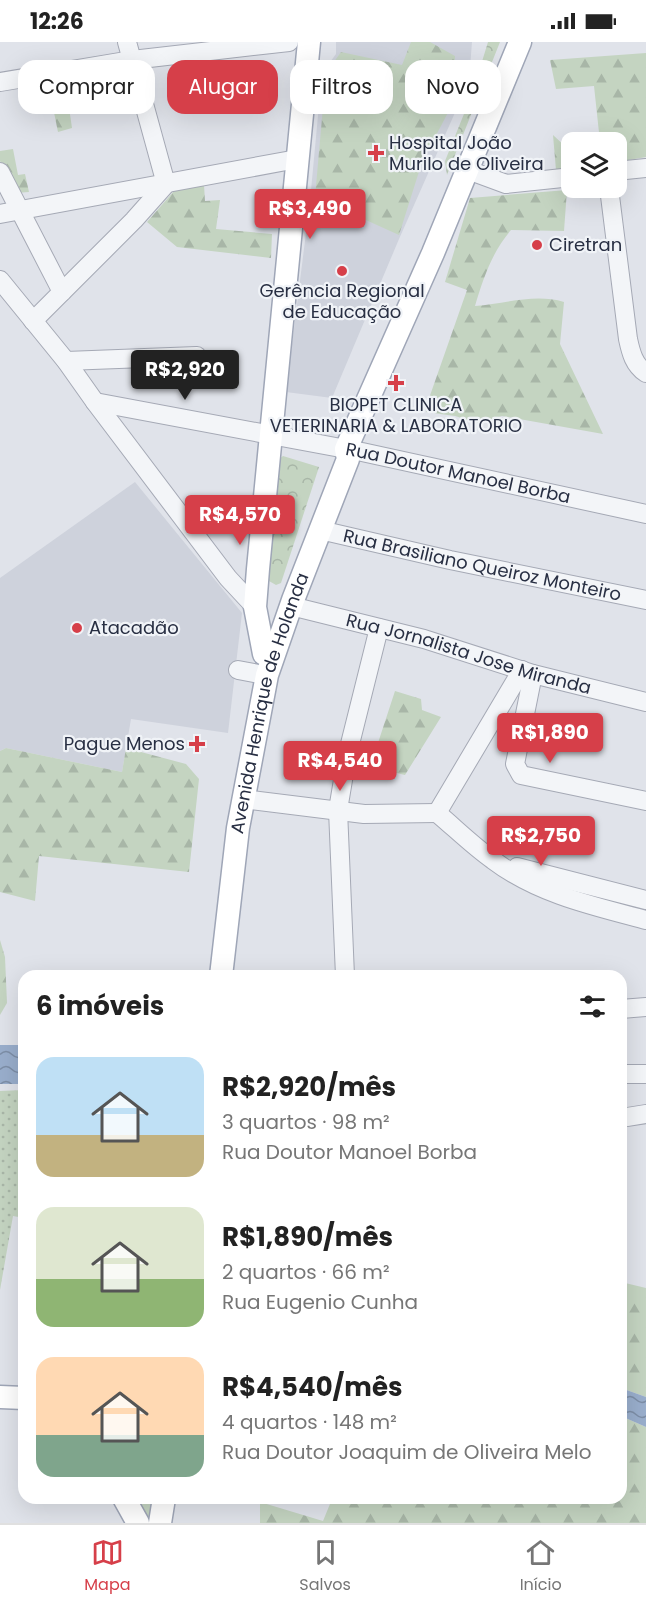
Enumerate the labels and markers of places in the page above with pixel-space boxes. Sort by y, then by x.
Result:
place label: Hospital João Murilo de Oliveira [389,130,544,176]
marker: Hospital João Murilo de Oliveira [367,144,385,162]
pin: R$3,490 [255,189,365,240]
place label: Ciretran [549,232,622,257]
marker: Ciretran [530,238,544,252]
marker: Gerência Regional de Educação [335,264,349,278]
place label: Gerência Regional de Educação [259,278,425,324]
pin: R$2,920 [130,350,240,401]
marker: BIOPET CLINICA VETERINARIA & LABORATORIO [387,374,405,392]
place label: BIOPET CLINICA VETERINARIA & LABORATORIO [270,392,522,438]
pin: R$4,570 [185,495,295,546]
place label: Atacadão [89,615,179,640]
marker: Atacadão [70,621,84,635]
pin: R$1,890 [495,713,605,764]
place label: Pague Menos [64,731,185,756]
marker: Pague Menos [190,737,204,751]
pin: R$4,540 [285,741,395,792]
pin: R$2,750 [486,816,596,867]

